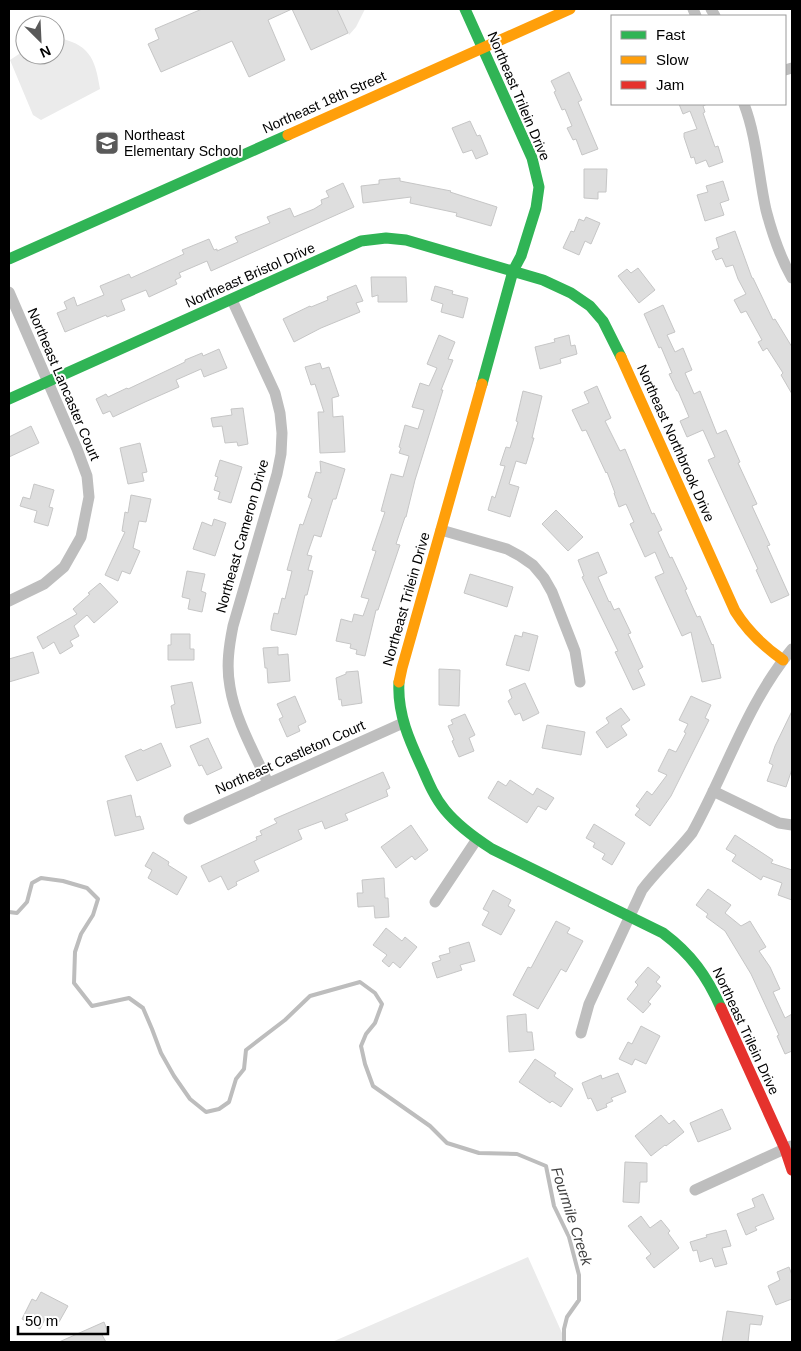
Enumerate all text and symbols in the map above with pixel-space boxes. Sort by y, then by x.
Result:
north arrow [15,15,65,65]
legend [611,15,786,105]
text: Fast [656,26,686,43]
street label: Northeast Trilein Drive [485,29,554,163]
text: N [37,43,53,61]
text: Slow [656,51,689,68]
street label: Northeast 18th Street [260,68,388,136]
text: Jam [656,76,684,93]
place label: Northeast Elementary School [124,127,242,159]
school or university icon: Northeast Elementary School [94,130,120,156]
street label: Northeast Bristol Drive [183,239,317,311]
street label: Northeast Lancaster Court [25,305,103,463]
street label: Northeast Northbrook Drive [634,362,718,524]
street label: Northeast Cameron Drive [212,457,272,614]
street label: Northeast Trilein Drive [379,530,433,668]
street label: Northeast Castleton Court [213,717,367,797]
street label: Northeast Trilein Drive [709,965,783,1097]
water label: Fourmile Creek [548,1165,596,1269]
scale bar [18,1304,108,1336]
text: 50 m [25,1312,58,1329]

